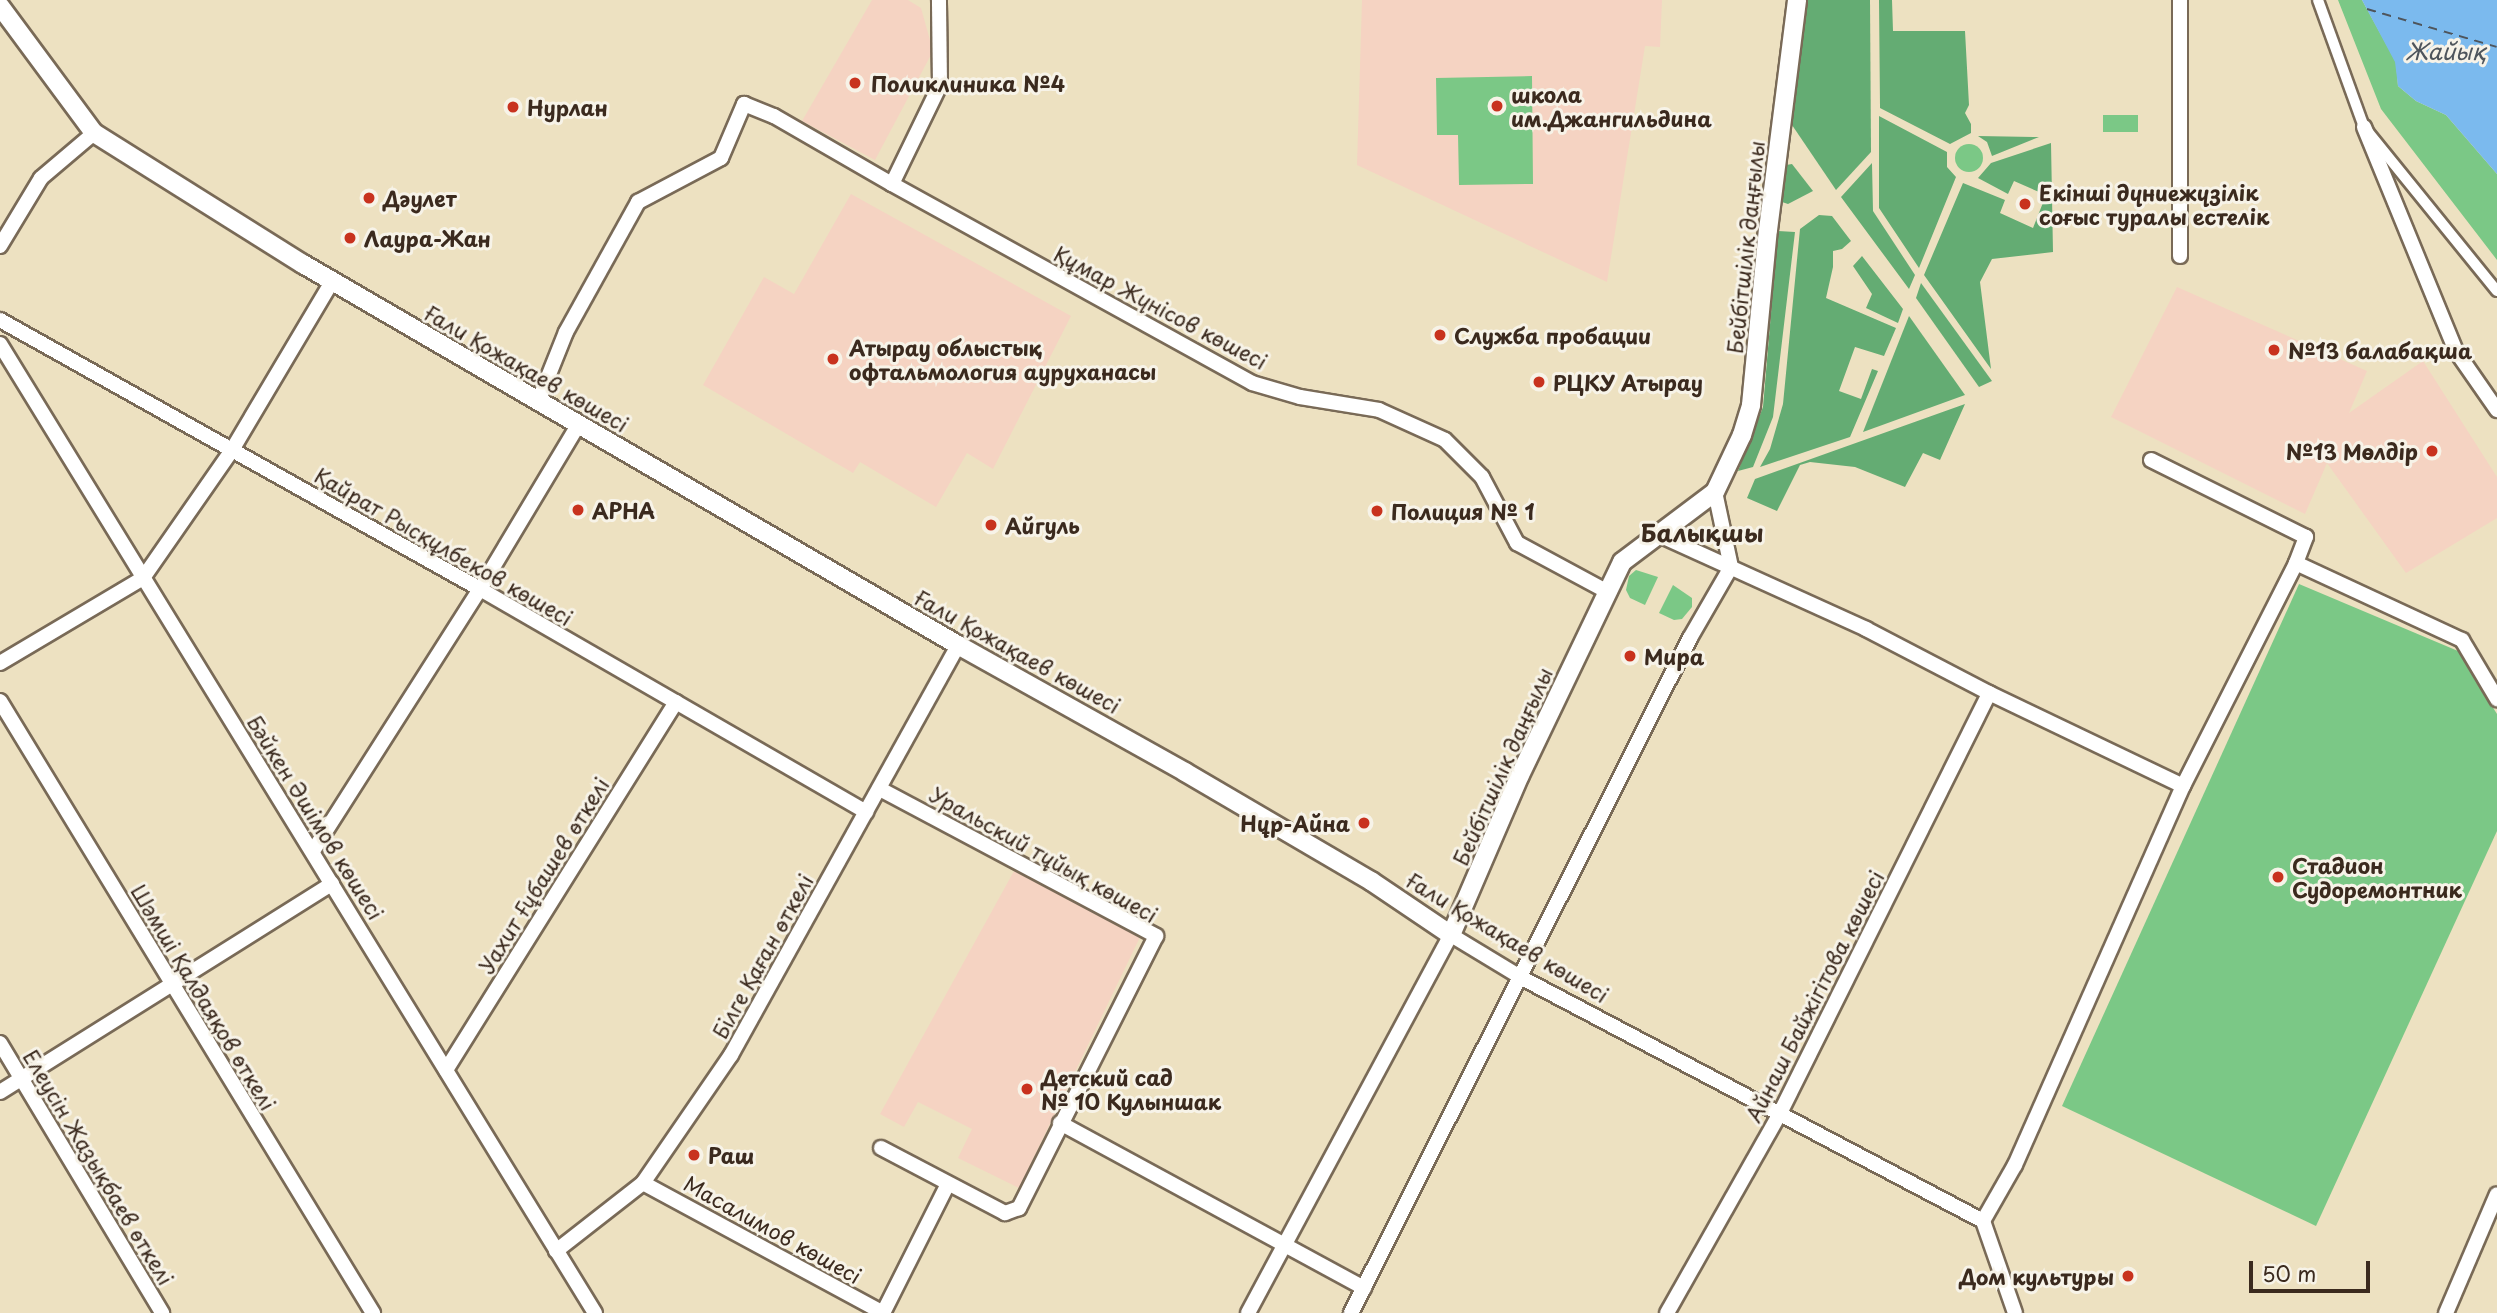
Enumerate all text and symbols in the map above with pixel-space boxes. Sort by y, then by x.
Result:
water label: Жайық [2405,37,2485,65]
place label: Поликлиника №4 [871,70,1065,96]
marker: Поликлиника №4 [845,73,865,93]
place label: школа им.Джангильдина [1511,81,1712,131]
place label: Нурлан [527,94,608,120]
marker: школа им.Джангильдина [1489,98,1505,114]
marker: Нурлан [505,99,521,115]
street label: Бейбітшілік даңғылы [1721,139,1769,355]
place label: Екінші дүниежүзілік соғыс туралы естелік [2039,179,2270,229]
place label: Дәулет [383,185,457,211]
marker: Дәулет [361,190,377,206]
marker: Екінші дүниежүзілік соғыс туралы естелік [2017,196,2033,212]
place label: Лаура-Жан [364,225,491,251]
marker: Лаура-Жан [342,230,358,246]
street label: Құмар Жүнісов көшесі [1050,240,1272,374]
street label: Ғали Қожақаев көшесі [421,300,633,436]
place label: Служба пробации [1454,322,1653,348]
marker: Служба пробации [1432,327,1448,343]
place label: Атырау облыстық офтальмология ауруханасы [849,334,1156,384]
place label: №13 балабақша [2288,337,2473,363]
marker: №13 балабақша [2266,342,2282,358]
marker: Атырау облыстық офтальмология ауруханасы [823,349,843,369]
place label: РЦКУ Атырау [1553,369,1704,395]
marker: РЦКУ Атырау [1531,374,1547,390]
place label: №13 Мөлдiр [2284,438,2418,464]
marker: №13 Мөлдiр [2424,443,2440,459]
street label: Қайрат Рысқұлбеков көшесі [311,462,577,630]
place label: АРНА [592,497,655,523]
place label: Полиция № 1 [1391,498,1534,524]
marker: АРНА [570,502,586,518]
marker: Полиция № 1 [1369,503,1385,519]
place label: Айгуль [1005,512,1080,538]
marker: Айгуль [983,517,999,533]
district label: Балықшы [1640,519,1764,547]
street label: Ғали Қожақаев көшесі [911,584,1125,718]
place label: Мира [1644,643,1704,669]
marker: Мира [1622,648,1638,664]
street label: Бейбітшілік даңғылы [1447,663,1557,869]
street label: Бәйкен Әшімов көшесі [242,709,390,925]
street label: Уахит Ғұбашев өткелі [473,773,613,977]
street label: Уральский тұйық көшесі [926,781,1162,927]
place label: Нұр-Айна [1240,810,1350,836]
marker: Нұр-Айна [1356,815,1372,831]
place label: Стадион Судоремонтник [2292,852,2462,902]
street label: Айнаш Байжігітова көшесі [1739,866,1889,1126]
street label: Ғали Қожақаев көшесі [1403,867,1613,1007]
street label: Білге Қаған өткелі [706,868,818,1044]
marker: Стадион Судоремонтник [2270,869,2286,885]
street label: Шәмші Қалдаяқов өткелі [126,879,282,1115]
street label: Елеусін Жазықбаев өткелі [18,1044,180,1290]
place label: Детский сад № 10 Кулыншак [1041,1064,1222,1114]
marker: Детский сад № 10 Кулыншак [1019,1081,1035,1097]
place label: Раш [708,1142,754,1168]
marker: Раш [686,1147,702,1163]
street label: Масалимов көшесі [680,1170,866,1288]
scale bar [2252,1246,2373,1290]
text: 50 m [2262,1257,2316,1289]
place label: Дом культуры [1958,1263,2114,1289]
marker: Дом культуры [2120,1268,2136,1284]

